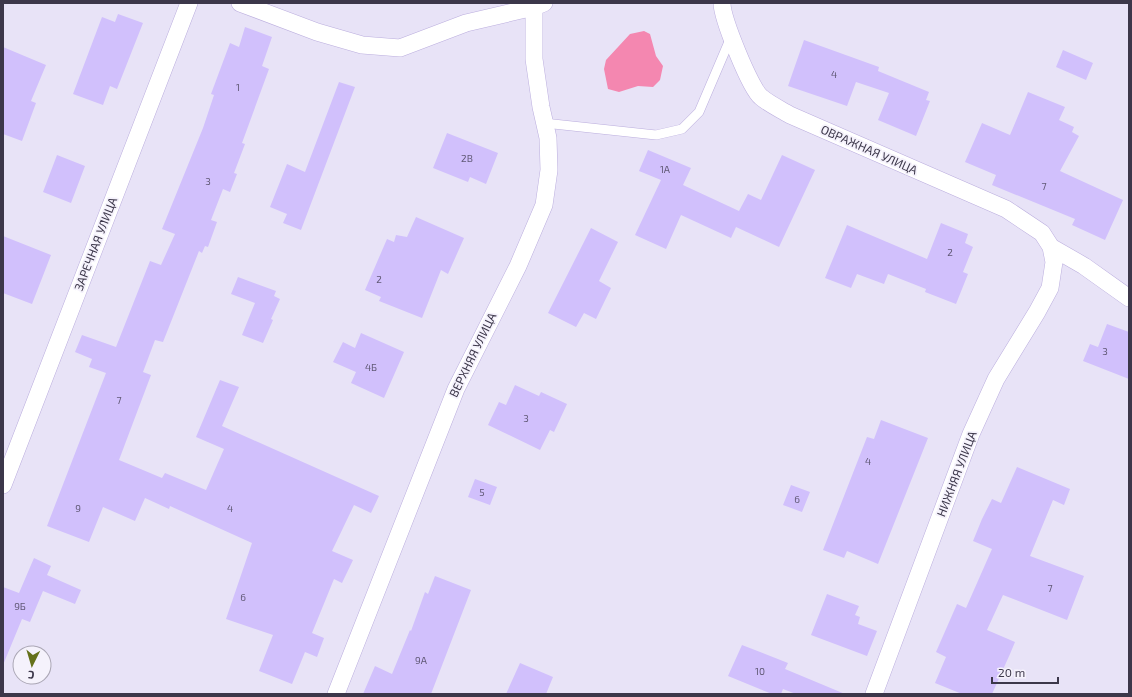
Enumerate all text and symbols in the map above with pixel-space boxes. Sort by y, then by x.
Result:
house number: 4 [831,68,837,80]
house number: 1 [236,81,240,93]
street label: ОВРАЖНАЯ УЛИЦА [819,121,920,177]
house number: 2В [461,152,473,164]
house number: 1А [660,163,671,175]
house number: 3 [205,175,211,187]
house number: 7 [1041,180,1047,192]
street label: ЗАРЕЧНАЯ УЛИЦА [71,194,120,292]
house number: 2 [947,246,953,258]
house number: 2 [376,273,382,285]
street label: ВЕРХНЯЯ УЛИЦА [446,310,499,399]
house number: 3 [1102,345,1108,357]
house number: 4Б [365,361,377,373]
house number: 7 [116,394,122,406]
house number: 3 [523,412,529,424]
street label: НИЖНЯЯ УЛИЦА [933,428,979,518]
house number: 4 [865,455,871,467]
house number: 5 [479,486,485,498]
house number: 6 [794,493,800,505]
house number: 9 [75,502,81,514]
house number: 4 [227,502,233,514]
house number: 7 [1047,582,1053,594]
house number: 6 [240,591,246,603]
house number: 9Б [14,600,26,612]
north arrow [12,645,52,685]
house number: 9А [415,654,428,666]
scale bar [992,659,1058,685]
house number: 10 [755,665,765,677]
text: 20 m [998,665,1025,679]
text: С [27,669,35,682]

